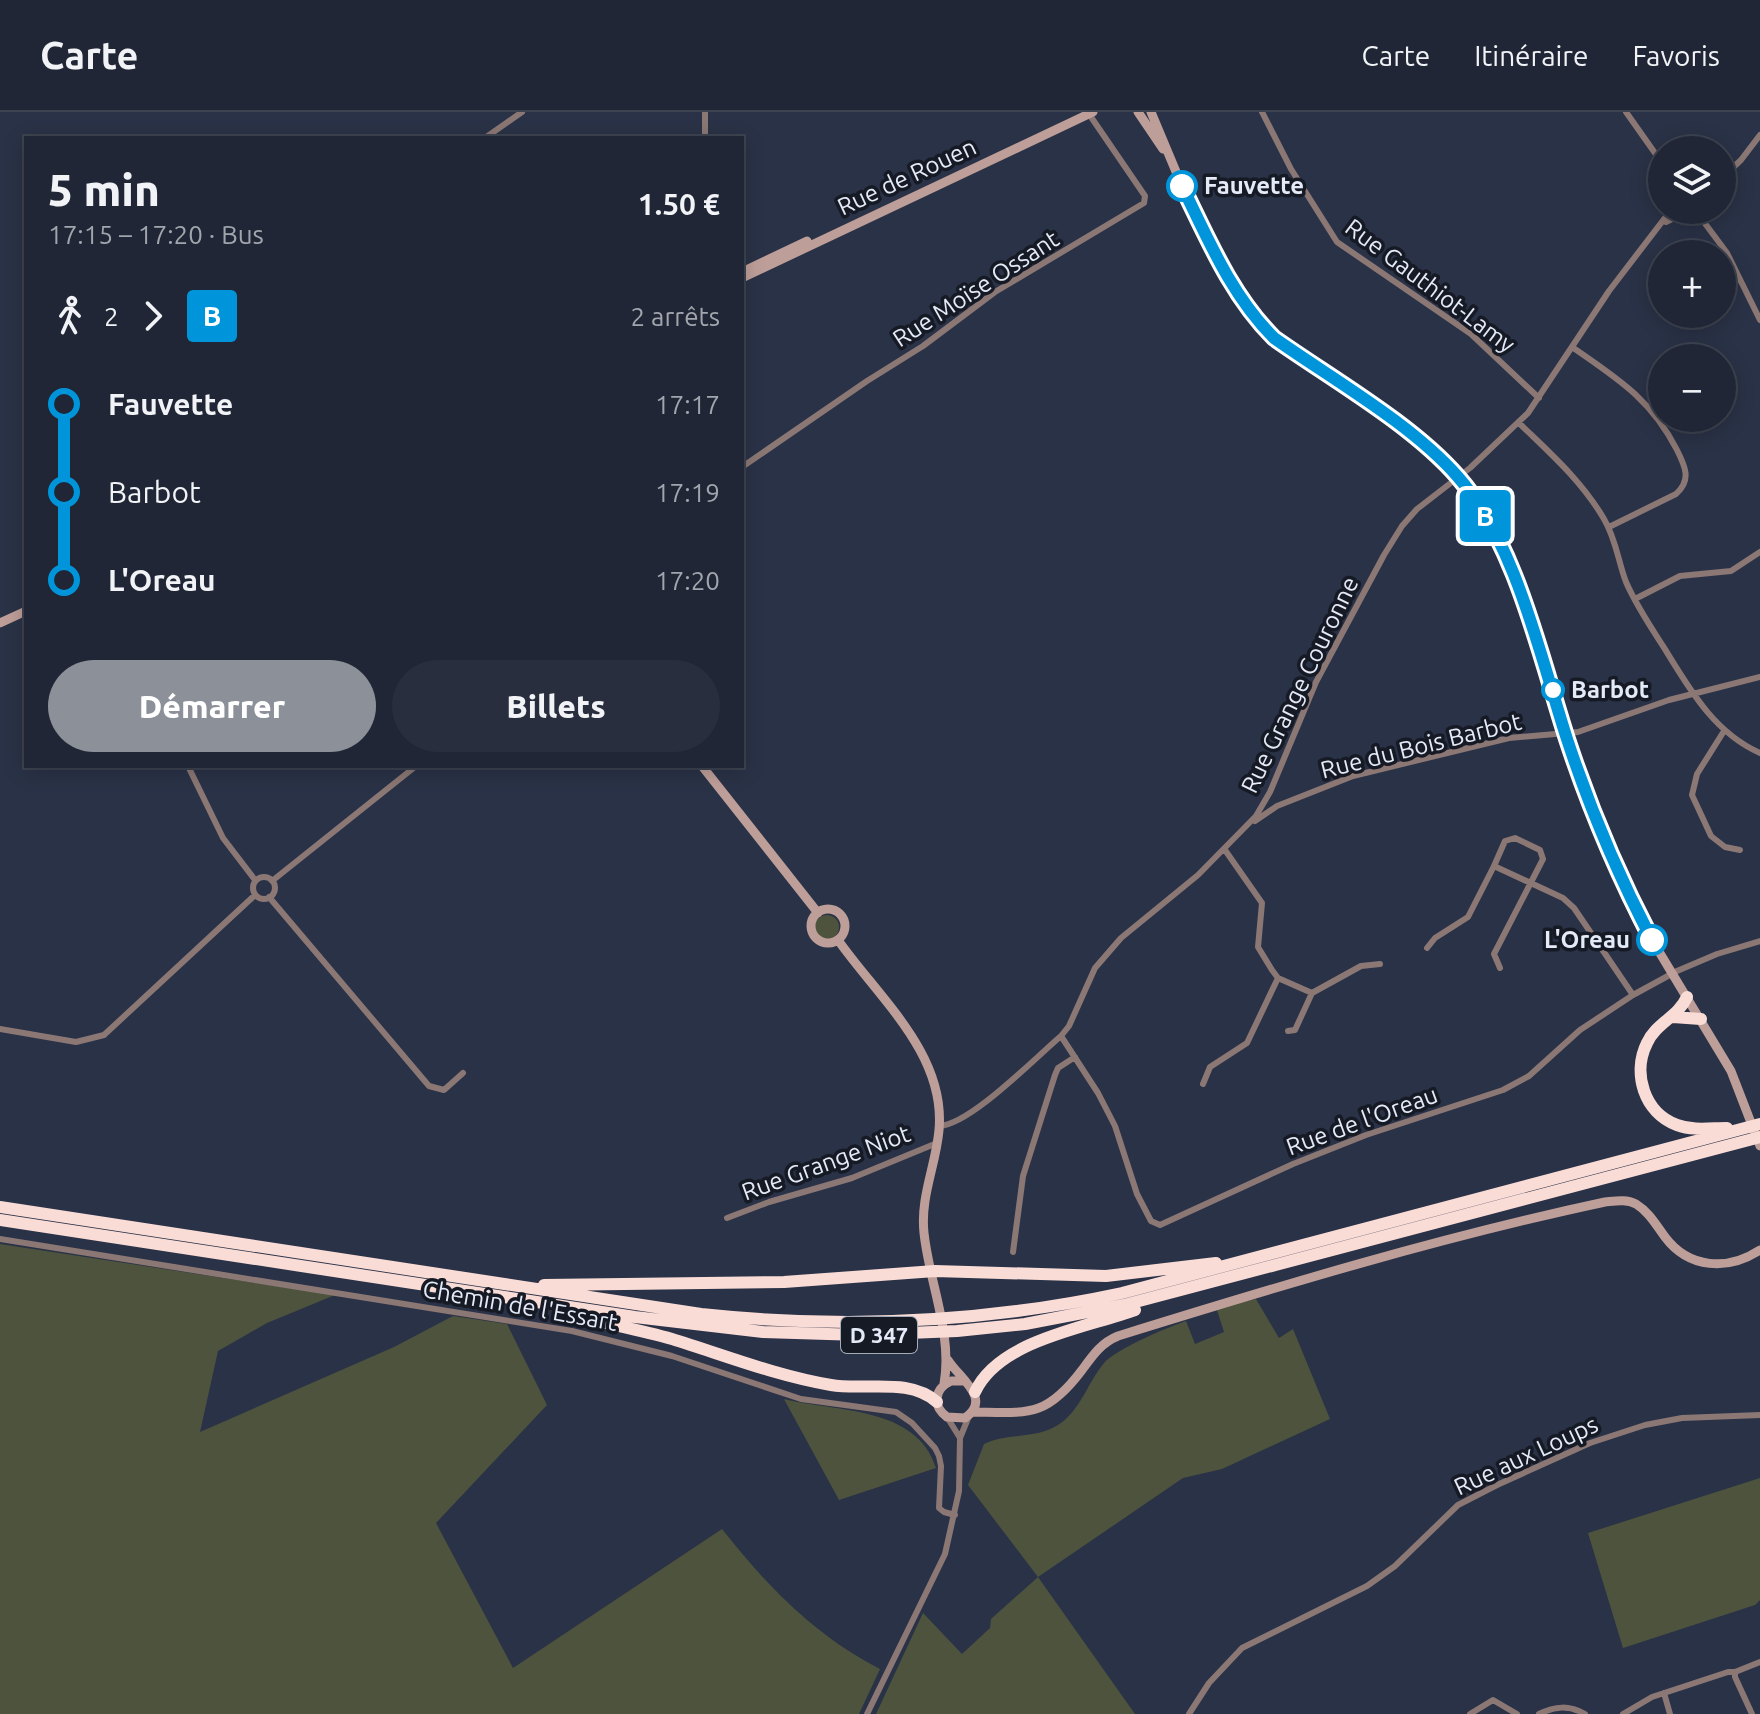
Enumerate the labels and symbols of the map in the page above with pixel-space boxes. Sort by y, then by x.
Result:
street label: Rue de Rouen [833,133,980,220]
marker: Fauvette [1167,171,1197,201]
place label: Fauvette [1204,172,1304,199]
street label: Rue Gauthiot-Lamy [1340,213,1521,358]
street label: Rue Moïse Ossant [888,225,1064,352]
line badge: B [1459,490,1511,542]
street label: Rue Grange Couronne [1235,572,1364,797]
place label: Barbot [1571,676,1649,703]
marker: Barbot [1542,679,1564,701]
street label: Rue du Bois Barbot [1318,707,1525,784]
marker: L'Oreau [1637,925,1667,955]
place label: L'Oreau [1544,926,1630,953]
street label: Rue de l'Oreau [1283,1081,1441,1160]
street label: Rue Grange Niot [738,1119,914,1206]
street label: Chemin de l'Essart [421,1275,620,1336]
road number: D 347 [841,1317,917,1353]
street label: Rue aux Loups [1450,1410,1602,1501]

